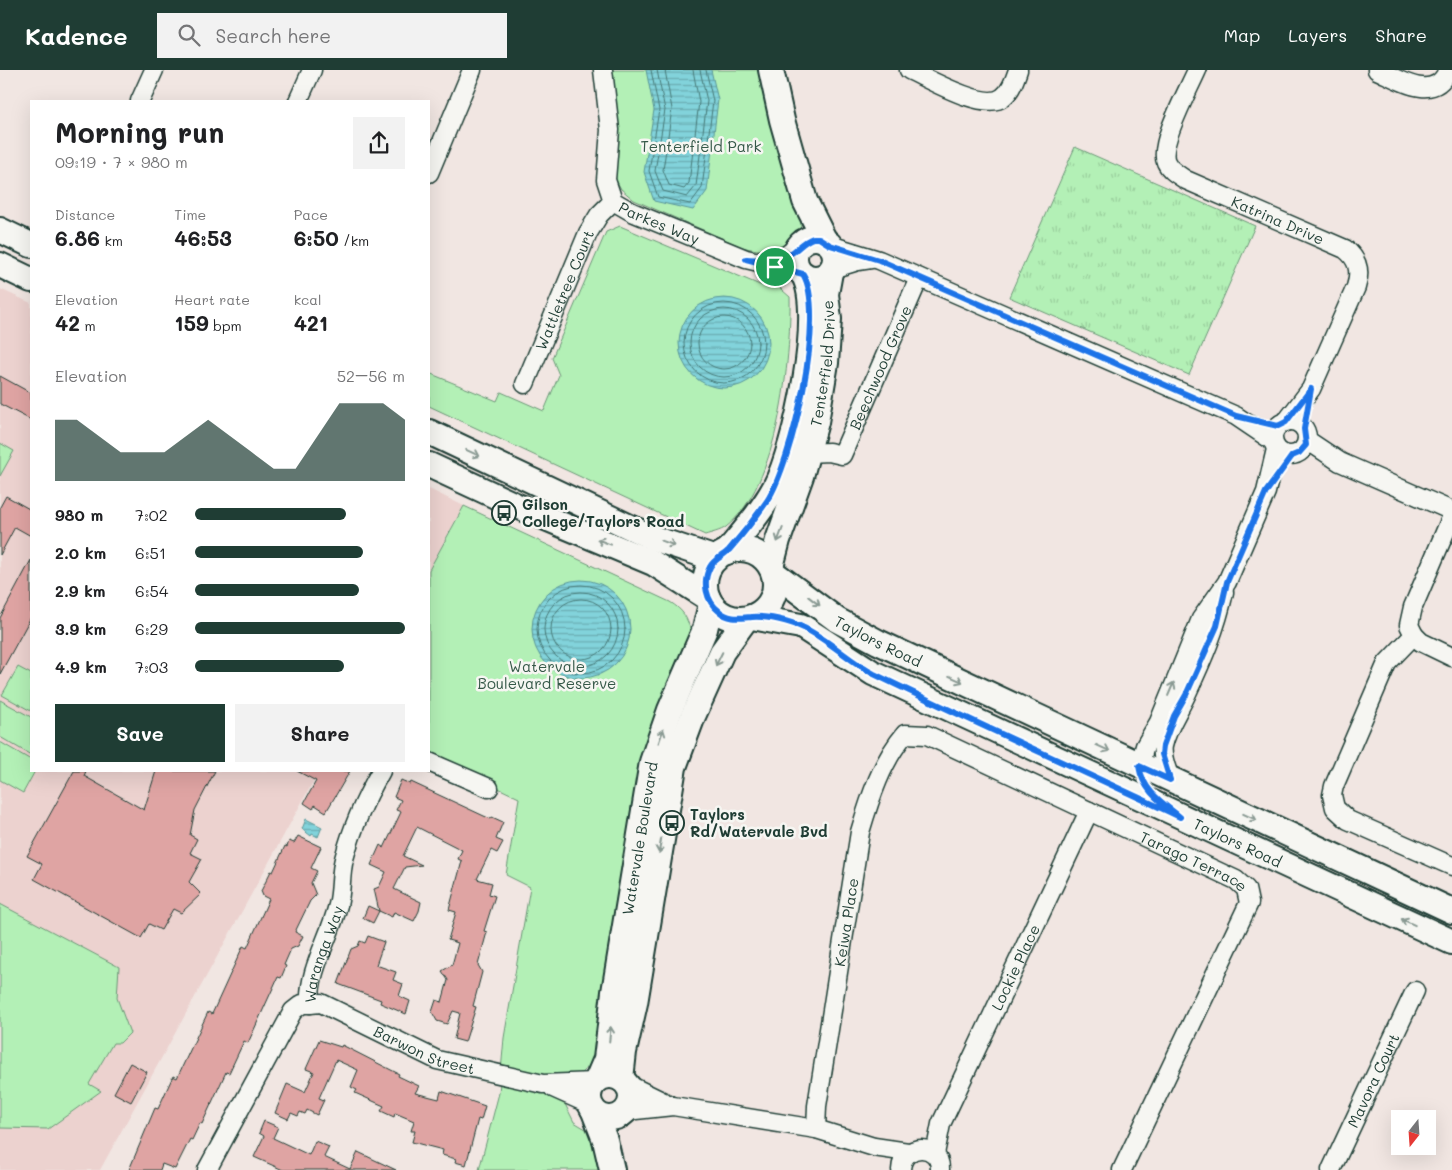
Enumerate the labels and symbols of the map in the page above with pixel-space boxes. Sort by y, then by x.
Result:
park label: Tenterfield Park [640,136,762,156]
street label: Katrina Drive [1228,191,1327,249]
street label: Parkes Way [615,197,703,249]
street label: Wattletree Court [530,227,598,353]
pin [754,246,796,288]
street label: Tenterfield Drive [805,299,839,429]
street label: Beechwood Grove [844,302,916,433]
one-way arrow [465,449,480,458]
place label: Gilson College/Taylors Road [522,494,685,531]
bus stop icon: Gilson College/Taylors Road [491,500,517,526]
one-way arrow [775,526,784,542]
one-way arrow [597,537,612,547]
one-way arrow [660,539,675,549]
one-way arrow [807,596,820,607]
street label: Taylors Road [831,611,925,671]
one-way arrow [714,651,723,666]
park label: Watervale Boulevard Reserve [478,656,616,693]
one-way arrow [948,675,963,684]
one-way arrow [1167,682,1177,697]
one-way arrow [656,728,666,744]
one-way arrow [1095,744,1110,754]
street label: Watervale Boulevard [617,760,662,916]
place label: Taylors Rd/Watervale Bvd [690,804,828,841]
bus stop icon: Taylors Rd/Watervale Bvd [659,810,685,836]
one-way arrow [1242,812,1257,822]
street label: Taylors Road [1190,813,1285,872]
street label: Tarago Terrace [1137,826,1252,896]
one-way arrow [655,838,665,854]
street label: Keiwa Place [829,877,863,968]
street label: Waranga Way [300,903,347,1003]
one-way arrow [1401,917,1416,926]
street label: Lockie Place [986,921,1044,1013]
street label: Barwon Street [371,1021,477,1078]
one-way arrow [605,1026,615,1042]
street label: Mavora Court [1342,1030,1404,1131]
north arrow [1391,1110,1436,1155]

